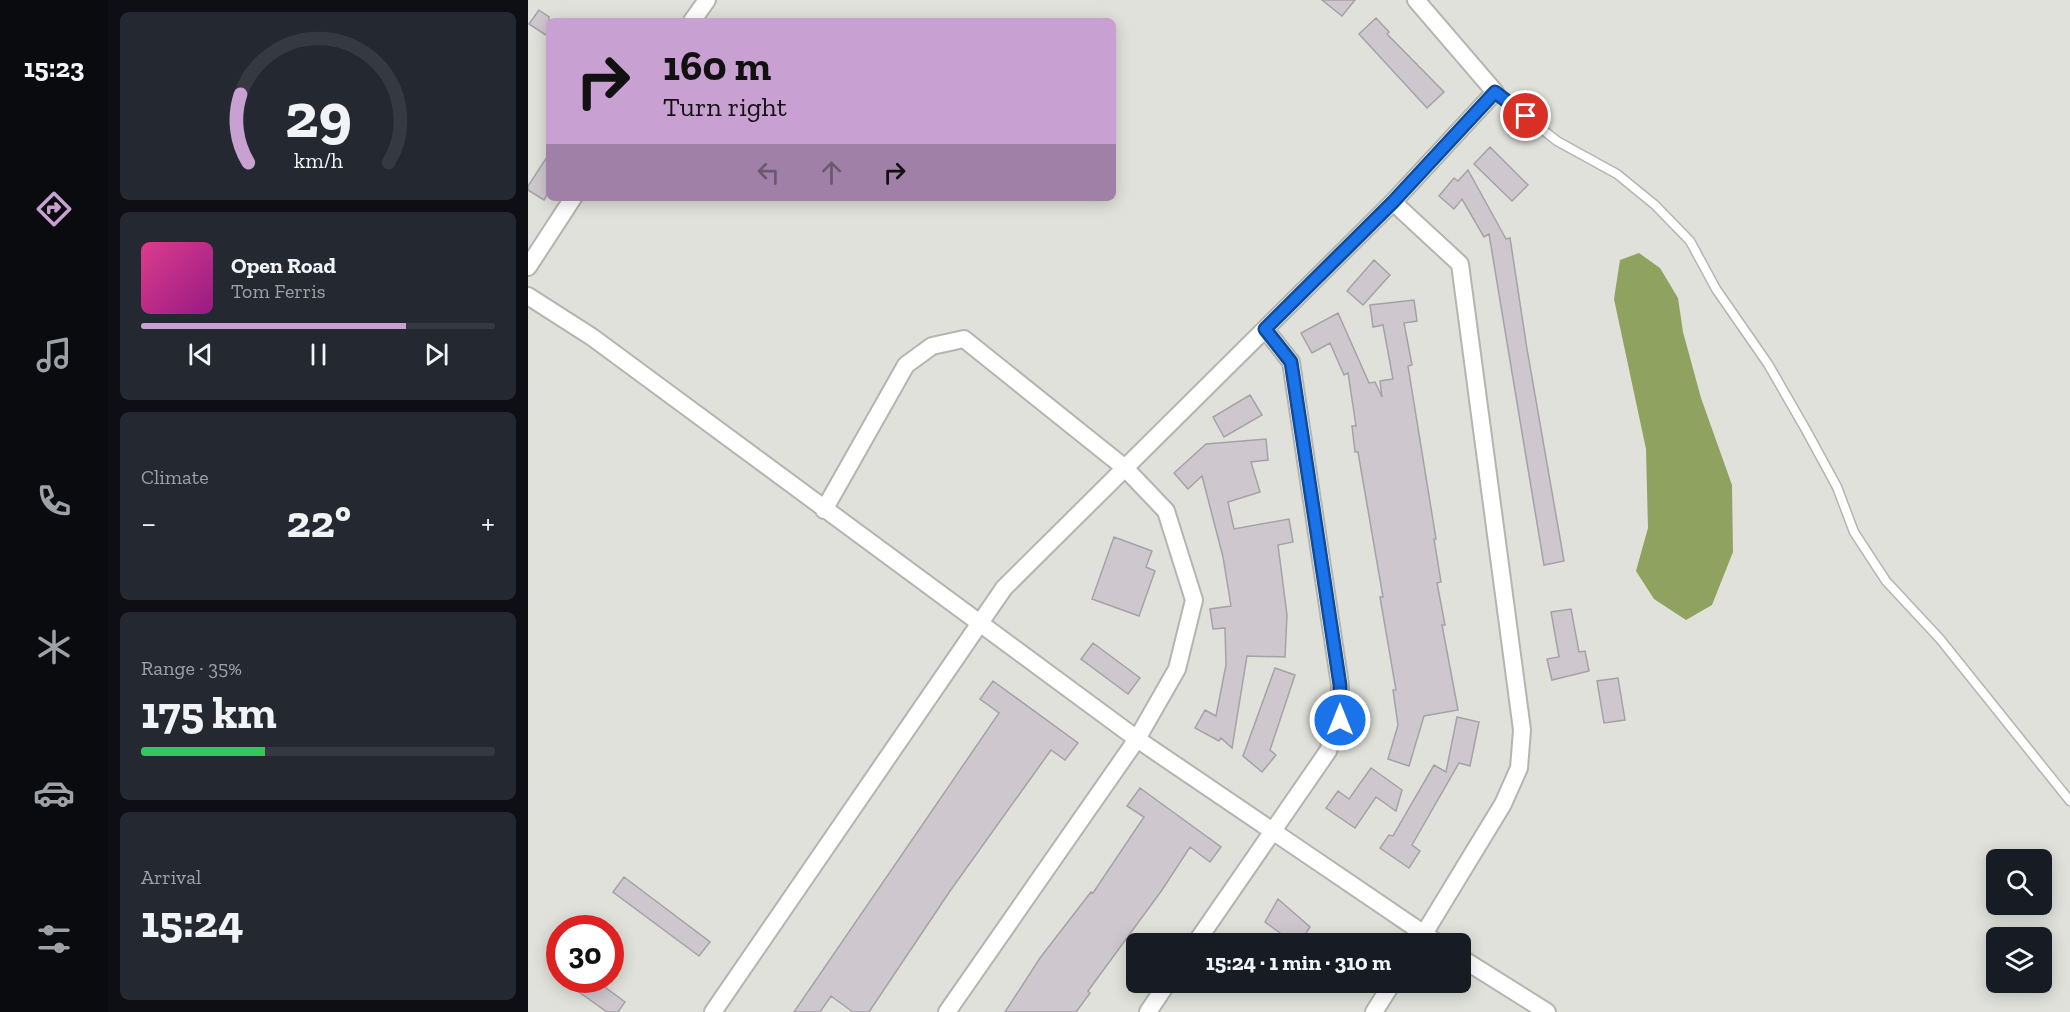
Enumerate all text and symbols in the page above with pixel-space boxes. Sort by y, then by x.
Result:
text: 160 m [663,40,771,91]
icon: right [564,42,642,120]
text: 15:23 [24,52,84,84]
text: 29 [285,78,351,153]
pin [1500,90,1551,141]
text: Turn right [663,91,787,123]
icon: arrive [1509,99,1542,132]
text: km/h [294,148,342,173]
icon: left [752,156,785,189]
icon: ahead [815,156,848,189]
icon: right [878,156,911,189]
icon: directions [33,188,75,230]
text: Open Road [231,252,336,279]
text: Tom Ferris [231,279,326,303]
icon: music [33,334,75,376]
icon: previous [184,338,217,371]
icon: pause [302,338,335,371]
icon: next [420,338,453,371]
text: Climate [141,465,209,489]
icon: phone [33,480,75,522]
text: 22° [286,495,351,549]
text: − [141,503,156,542]
text: + [481,503,495,542]
icon: climate [33,626,75,668]
text: Range · 35% [141,656,242,680]
text: 175 km [141,686,277,740]
position arrow [1308,688,1372,752]
icon: car [33,772,75,814]
map controls [1986,849,2052,993]
button: search [1986,849,2052,915]
text: Arrival [141,865,201,889]
text: 15:24 [141,895,244,949]
speed limit sign: 30 [546,915,624,993]
icon: filters [33,918,75,960]
button: layers [1986,927,2052,993]
text: 15:24 · 1 min · 310 m [1206,949,1391,976]

